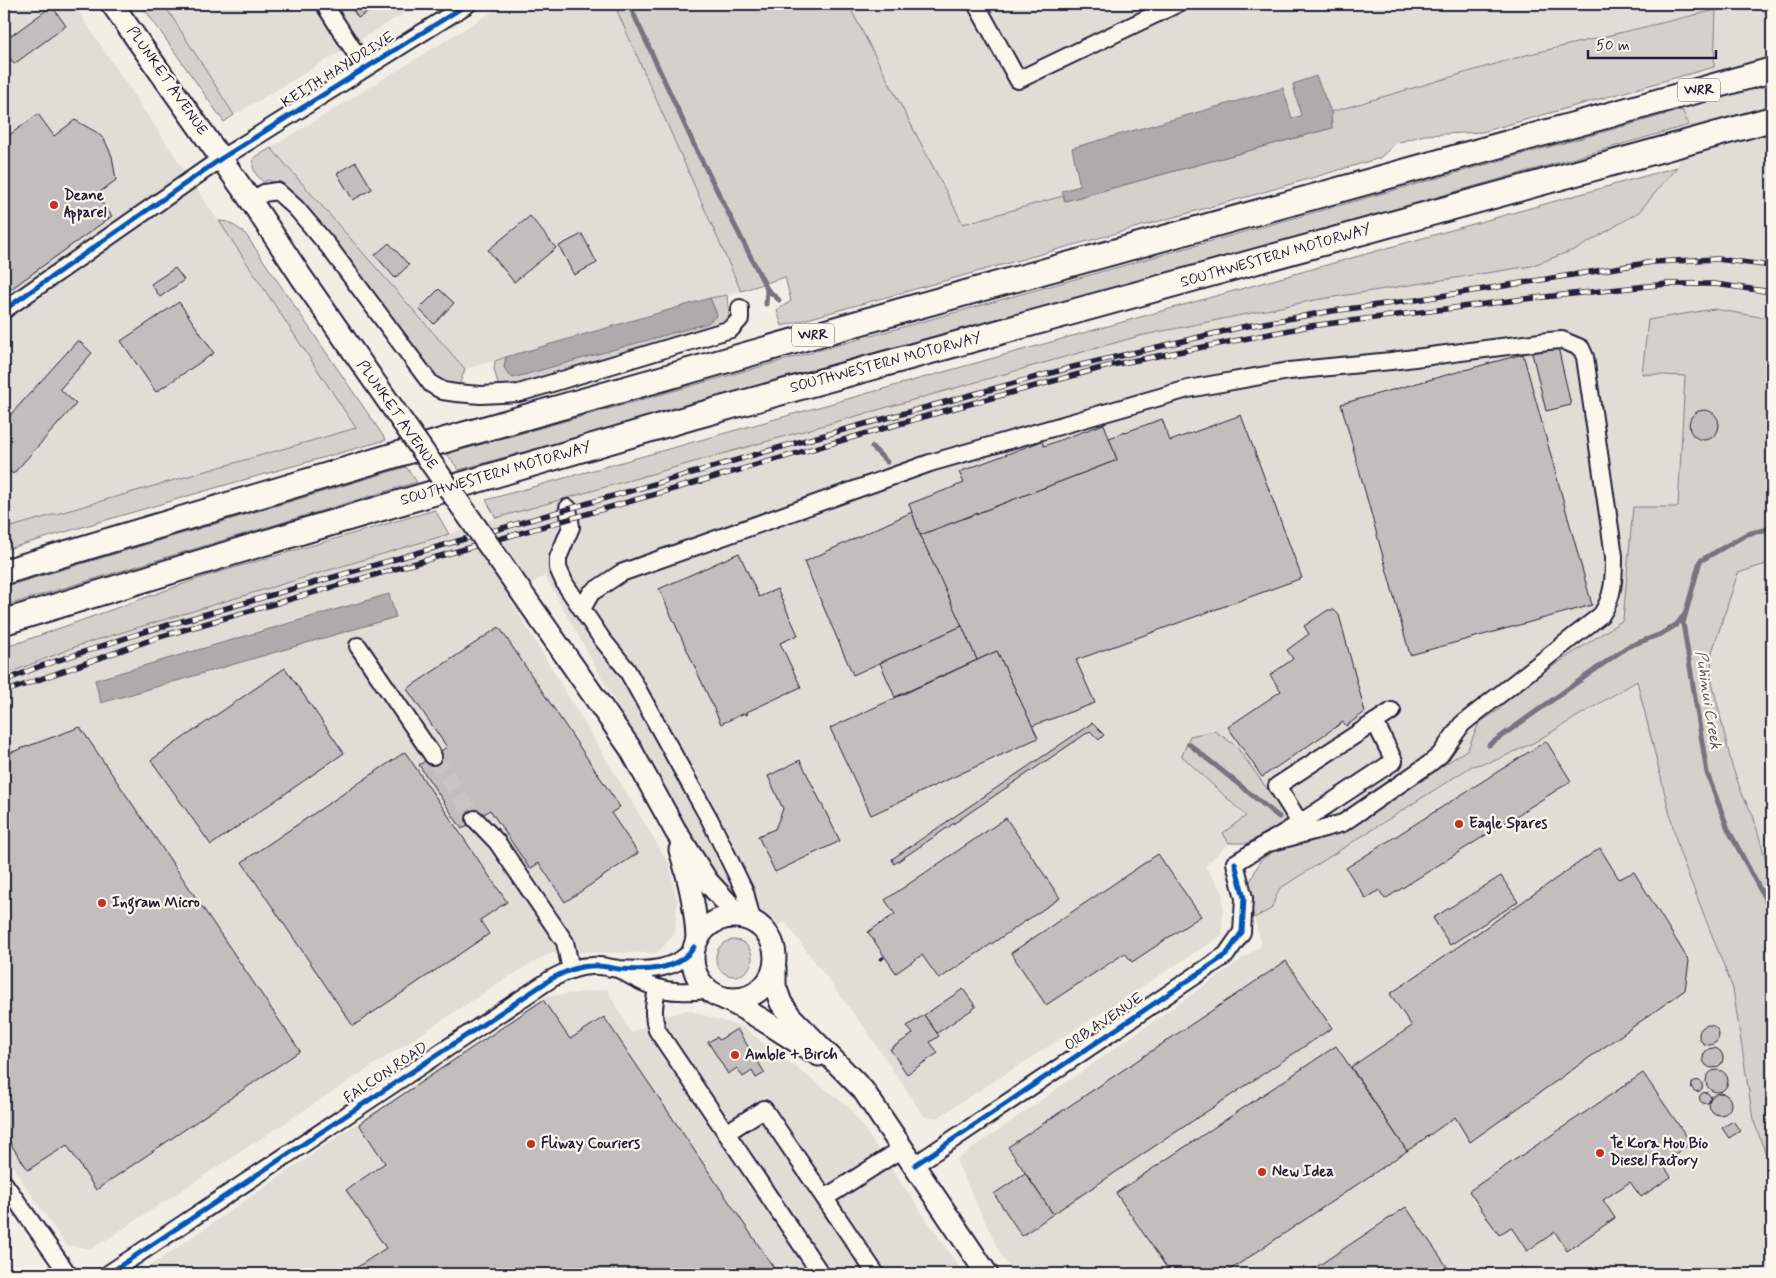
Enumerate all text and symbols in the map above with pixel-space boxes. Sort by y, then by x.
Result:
street label: PLUNKET AVENUE [122,22,212,140]
street label: KEITH HAY DRIVE [278,27,399,113]
scale bar [1588,28,1716,60]
text: 50 m [1596,36,1630,56]
road number: WRR [1678,78,1720,102]
place label: Deane Apparel [64,186,106,224]
marker: Deane Apparel [48,199,60,211]
street label: SOUTHWESTERN MOTORWAY [1178,219,1374,293]
road number: WRR [792,324,834,346]
street label: SOUTHWESTERN MOTORWAY [788,328,984,398]
street label: PLUNKET AVENUE [352,356,442,474]
street label: SOUTHWESTERN MOTORWAY [398,437,594,511]
water label: Puhinui Creek [1690,649,1726,751]
place label: Eagle Spares [1469,814,1548,835]
marker: Eagle Spares [1453,818,1465,830]
place label: Ingram Micro [112,893,200,915]
marker: Ingram Micro [96,897,108,909]
street label: ORB AVENUE [1061,988,1148,1056]
street label: FALCON ROAD [340,1037,432,1109]
place label: Amble + Birch [745,1045,838,1065]
marker: Amble + Birch [729,1049,741,1061]
place label: Fliway Couriers [541,1134,640,1154]
place label: Te Kora Hou Bio Diesel Factory [1610,1134,1709,1171]
marker: Fliway Couriers [525,1138,537,1150]
marker: Te Kora Hou Bio Diesel Factory [1594,1147,1606,1159]
place label: New Idea [1272,1162,1334,1182]
marker: New Idea [1256,1166,1268,1178]

